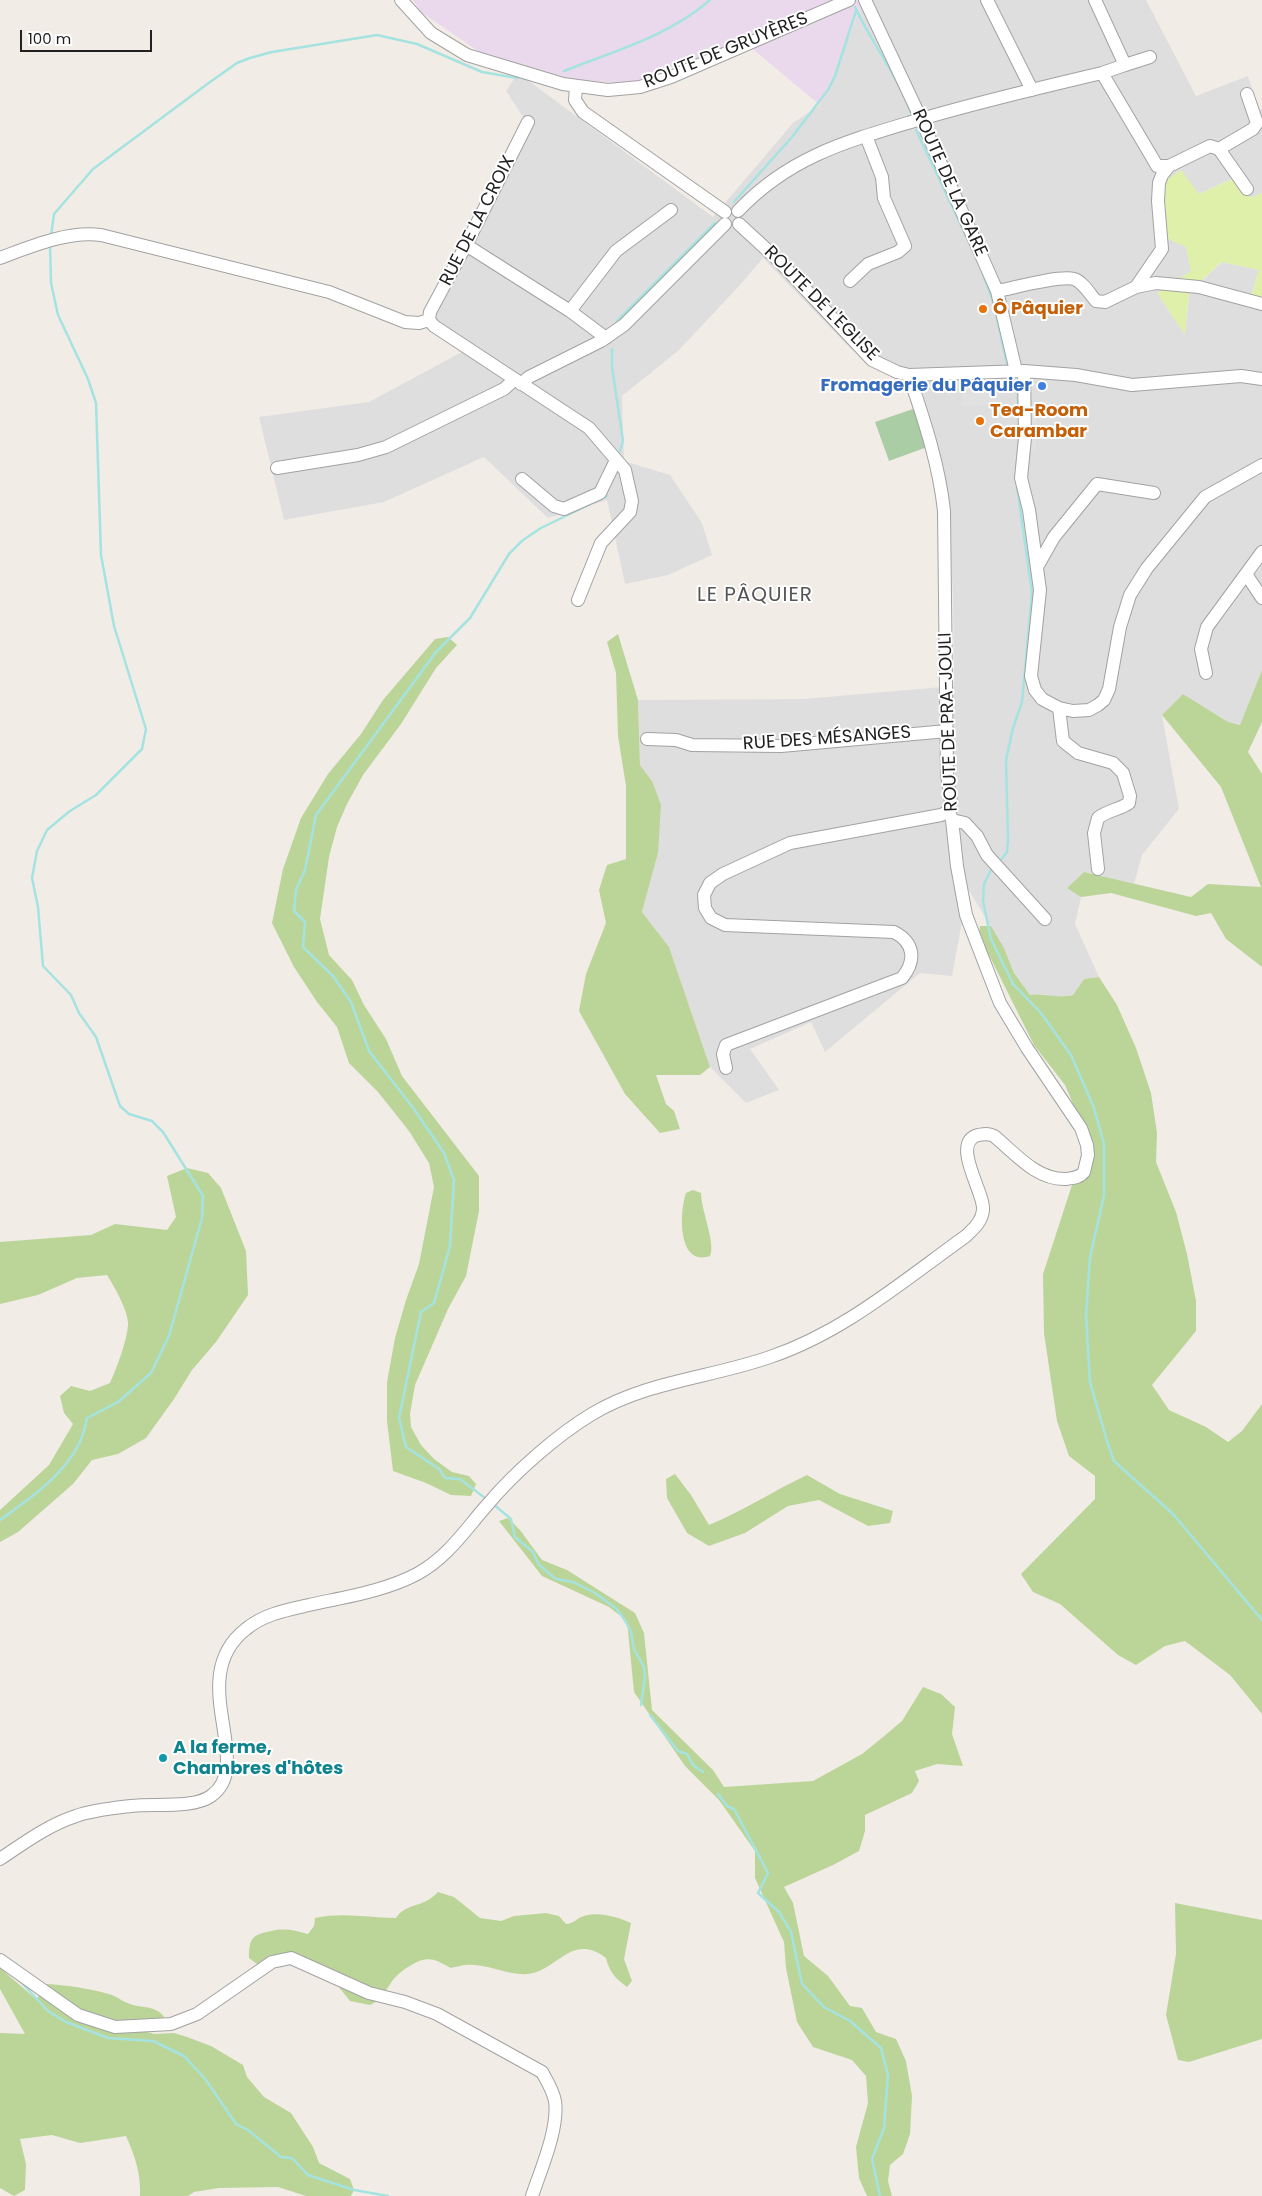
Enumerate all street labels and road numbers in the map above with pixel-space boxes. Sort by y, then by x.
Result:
street label: ROUTE DE GRUYÈRES [641,8,811,94]
street label: ROUTE DE LA GARE [907,106,991,260]
street label: RUE DE LA CROIX [436,152,520,290]
street label: ROUTE DE L'EGLISE [759,242,883,366]
street label: ROUTE DE PRA-JOULI [935,632,963,812]
street label: RUE DES MÉSANGES [742,722,912,756]

